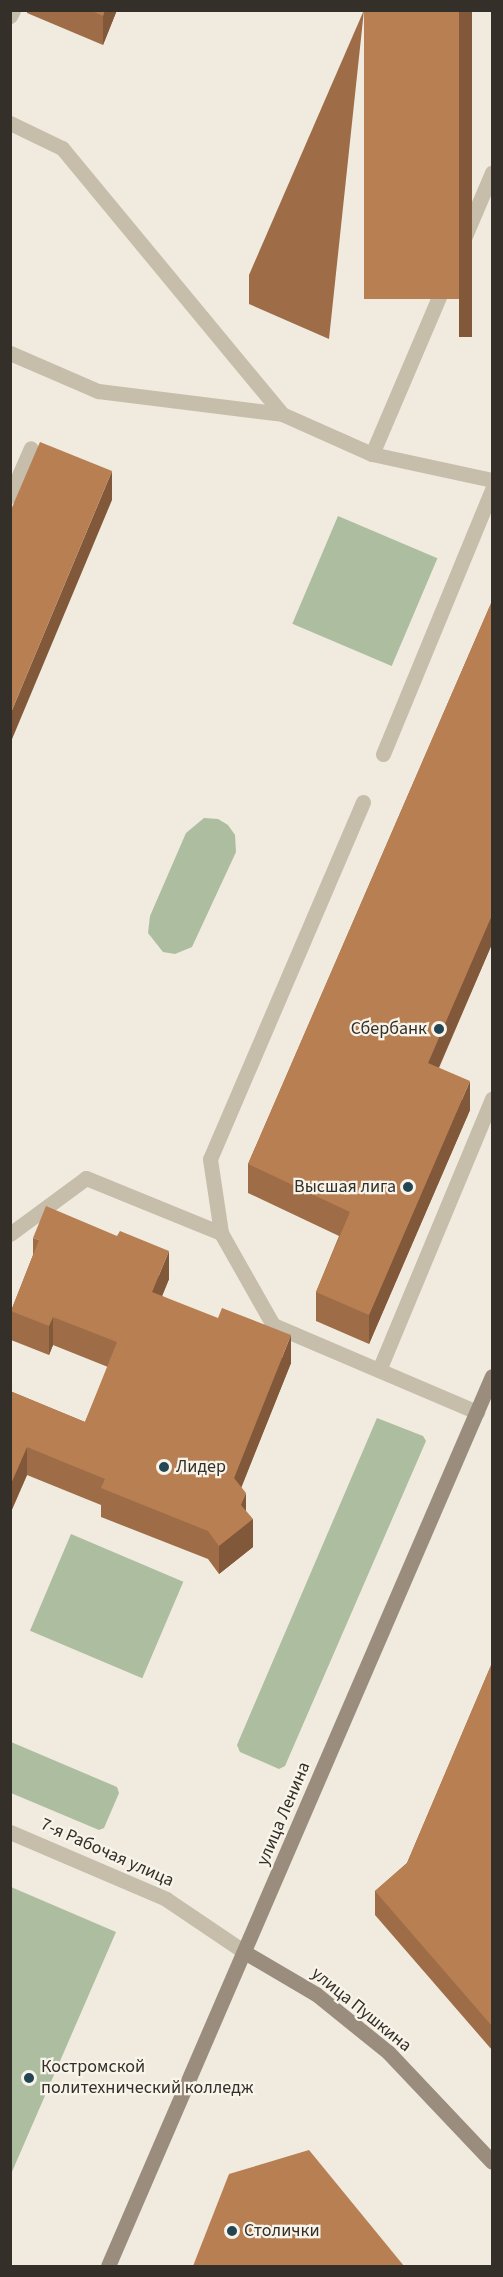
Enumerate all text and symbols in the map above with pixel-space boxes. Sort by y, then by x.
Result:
place label: Сбербанк [351,1018,427,1040]
marker: Сбербанк [432,1022,446,1036]
place label: Высшая лига [294,1176,396,1198]
marker: Высшая лига [401,1180,415,1194]
place label: Лидер [176,1456,226,1478]
marker: Лидер [157,1460,171,1474]
street label: улица Ленина [252,1759,316,1869]
street label: 7-я Рабочая улица [37,1814,177,1892]
street label: улица Пушкина [307,1963,415,2057]
place label: Костромской политехнический колледж [41,2057,253,2100]
marker: Костромской политехнический колледж [22,2071,36,2085]
place label: Столички [244,2220,320,2242]
marker: Столички [225,2224,239,2238]

